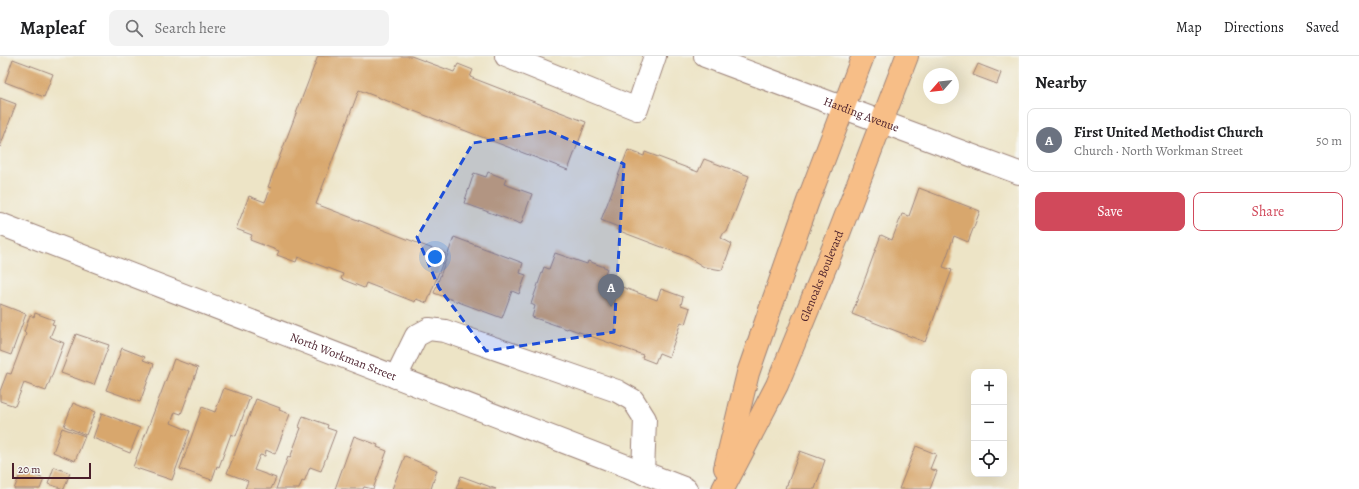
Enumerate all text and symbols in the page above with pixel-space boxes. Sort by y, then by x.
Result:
search box [109,10,389,46]
text: Mapleaf [20,15,85,41]
icon: search [123,17,145,39]
text: Search here [155,18,226,38]
text: Map [1176,18,1202,37]
text: Directions [1224,18,1284,37]
text: Saved [1306,18,1339,37]
north arrow [923,68,959,104]
text: Nearby [1035,71,1086,94]
street label: Harding Avenue [821,93,902,136]
text: First United Methodist Church [1074,122,1263,142]
text: A [1045,132,1053,149]
text: 50 m [1316,132,1342,149]
text: Church · North Workman Street [1074,142,1243,159]
button: Save [1035,192,1185,231]
button: Share [1193,192,1343,231]
street label: Glenoaks Boulevard [796,228,848,324]
your location [425,247,445,267]
pin: A [598,274,624,307]
street label: North Workman Street [288,329,399,384]
map controls [971,369,1007,477]
button: + [971,369,1007,405]
button: − [971,405,1007,441]
button: locate [971,441,1007,477]
scale bar [12,461,91,480]
text: 20 m [18,462,40,477]

